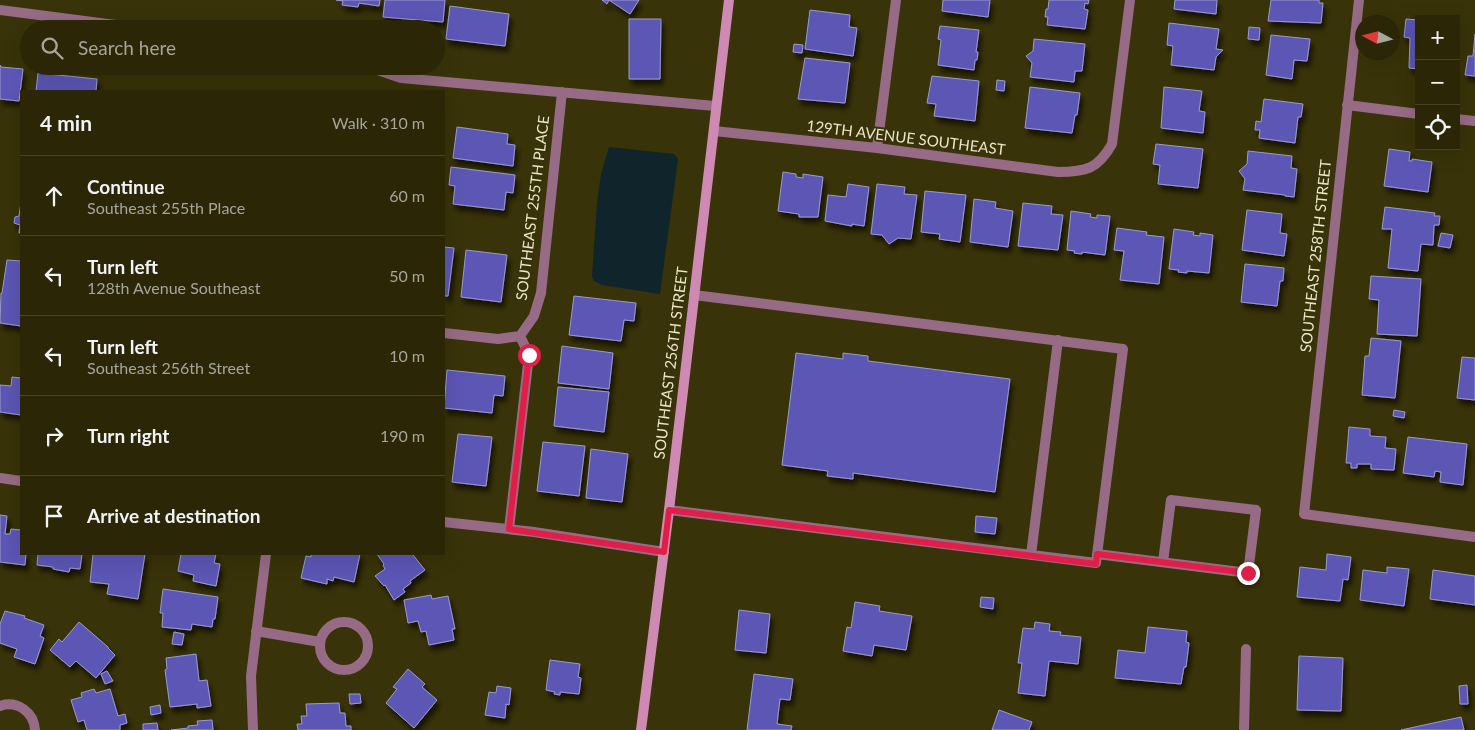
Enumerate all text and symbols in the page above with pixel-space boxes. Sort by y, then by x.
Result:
north arrow [1355,15,1400,60]
map controls [1415,15,1460,150]
button: + [1415,15,1460,60]
search box [20,20,445,75]
icon: search [38,34,66,62]
text: Search here [78,36,176,59]
button: − [1415,60,1460,105]
button: locate [1415,105,1460,150]
text: 4 min [40,110,92,135]
text: Walk · 310 m [332,113,425,132]
street label: SOUTHEAST 255TH PLACE [512,114,552,301]
street label: 129TH AVENUE SOUTHEAST [806,116,1007,158]
street label: SOUTHEAST 258TH STREET [1296,159,1334,353]
text: Continue [87,175,165,198]
icon: ahead [40,182,68,210]
text: 60 m [389,186,425,205]
text: Southeast 255th Place [87,198,245,217]
text: Turn left [87,255,158,278]
icon: left [40,262,68,290]
text: 50 m [389,266,425,285]
street label: SOUTHEAST 256TH STREET [649,266,691,460]
text: 128th Avenue Southeast [87,278,260,297]
text: Turn left [87,335,158,358]
icon: left [40,342,68,370]
route start [518,344,541,367]
text: 10 m [389,346,425,365]
text: Southeast 256th Street [87,358,250,377]
icon: right [40,422,68,450]
text: Turn right [87,424,169,447]
text: 190 m [380,426,425,445]
icon: arrive [40,502,68,530]
text: Arrive at destination [87,504,260,527]
route end [1237,562,1260,585]

